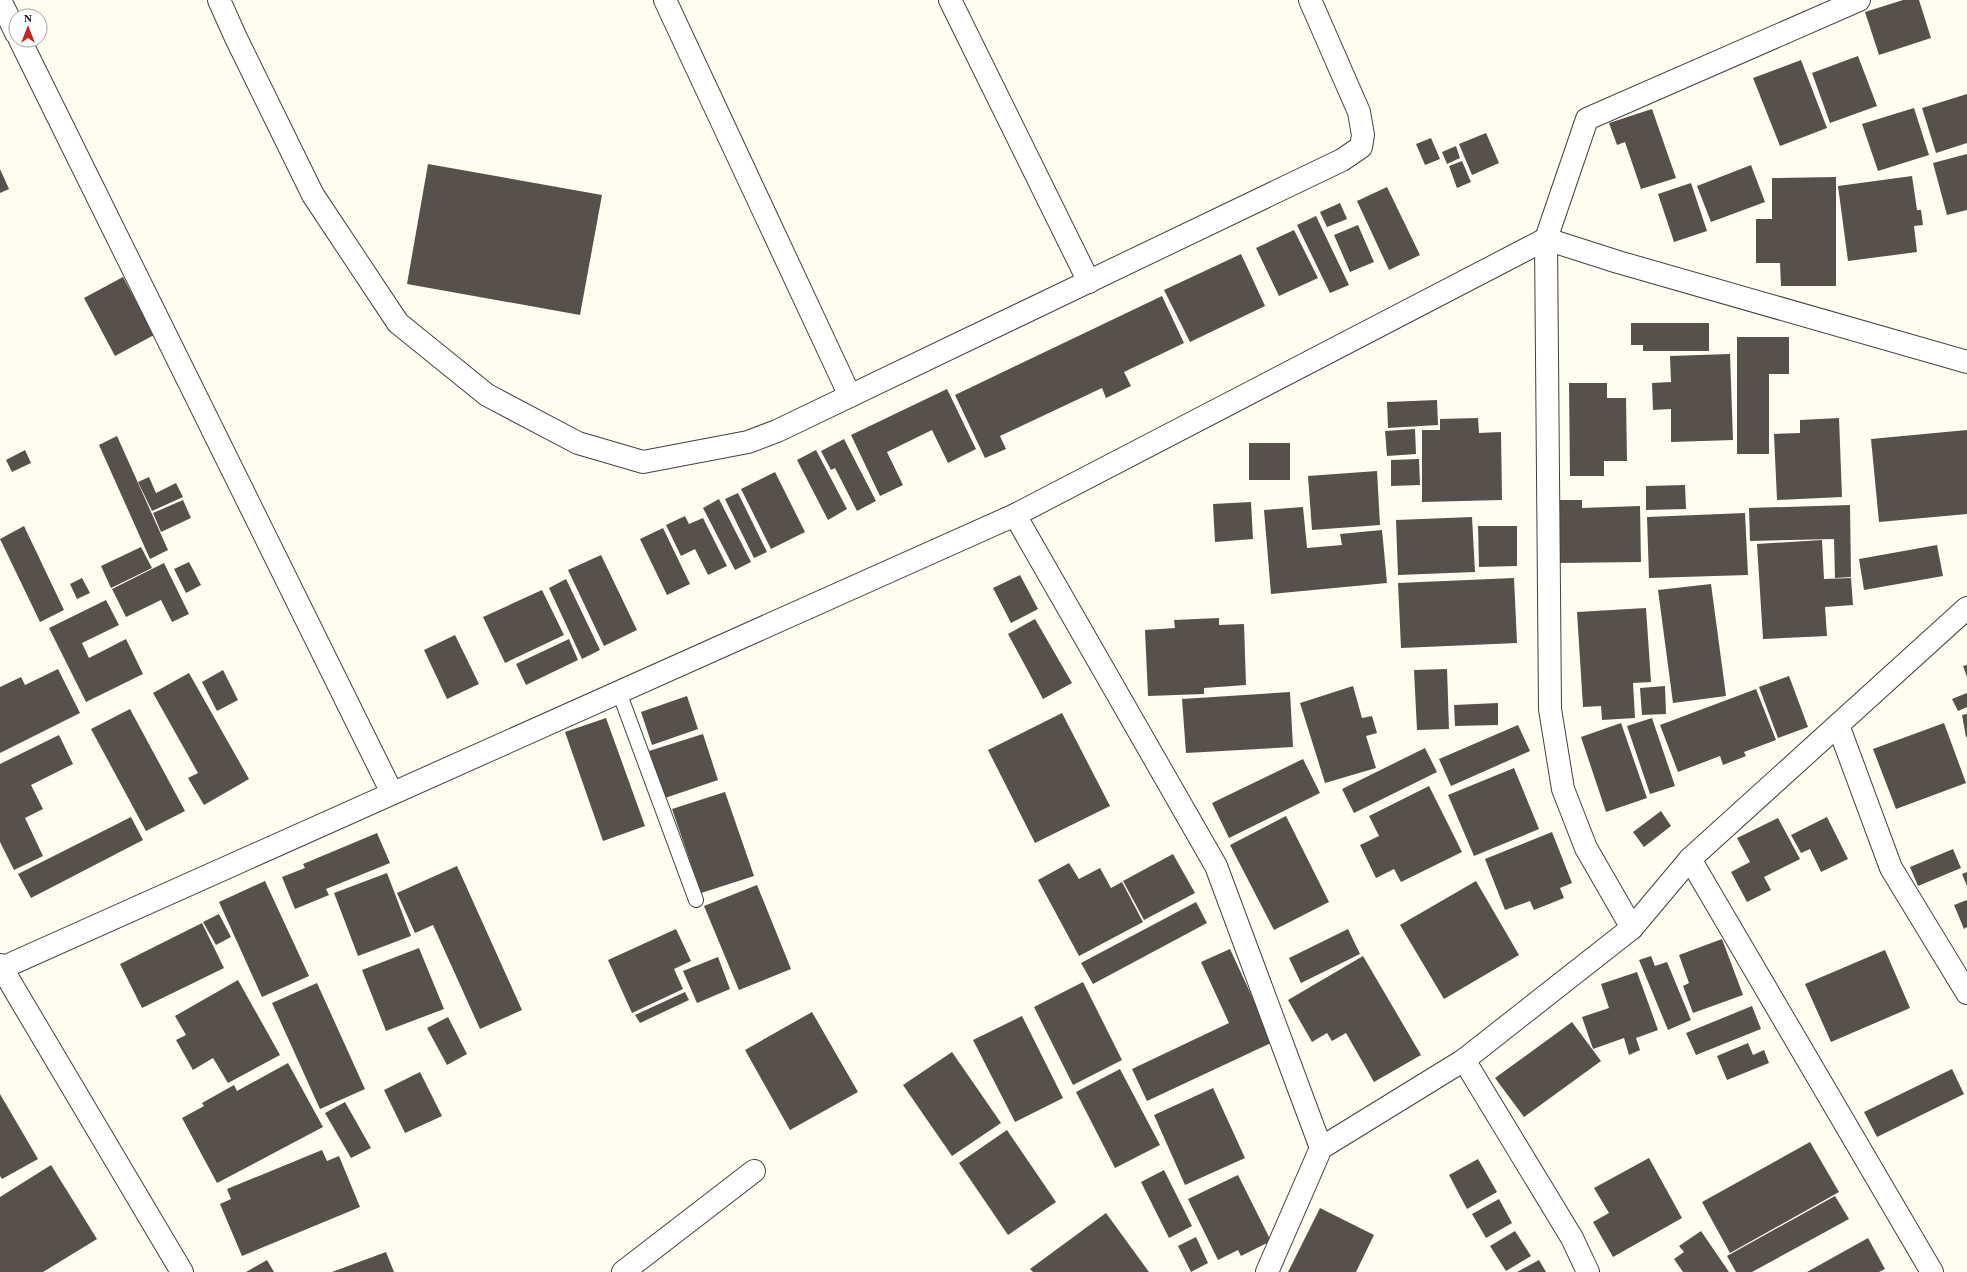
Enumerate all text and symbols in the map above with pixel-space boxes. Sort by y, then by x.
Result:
north arrow [8,8,48,48]
text: N [24,12,32,24]

